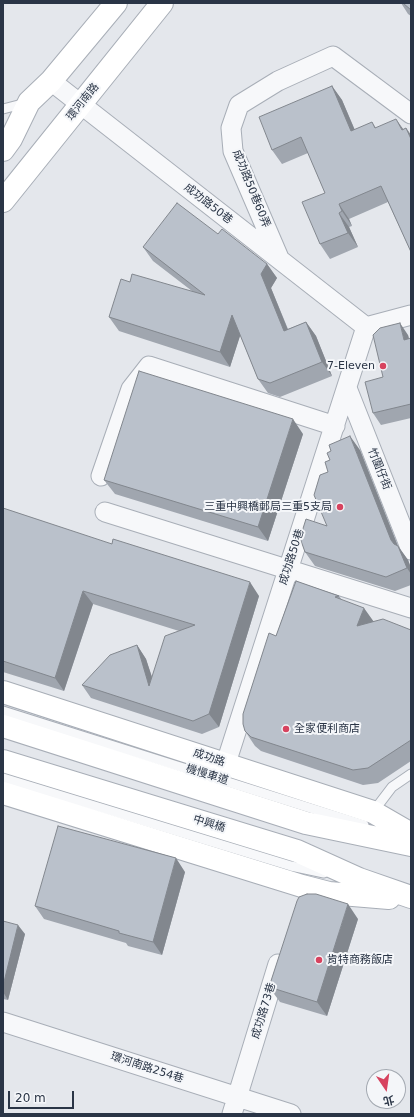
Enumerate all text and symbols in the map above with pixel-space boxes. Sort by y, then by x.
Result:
street label: 環河南路 [64,81,102,123]
street label: 成功路50巷60弄 [229,148,273,230]
street label: 成功路50巷 [181,181,235,227]
place label: 7-Eleven [327,359,375,373]
marker: 7-Eleven [378,361,388,371]
street label: 竹圍仔街 [365,446,393,492]
place label: 三重中興橋郵局三重5支局 [204,500,332,514]
marker: 三重中興橋郵局三重5支局 [335,502,345,512]
street label: 成功路50巷 [277,527,307,587]
place label: 全家便利商店 [294,722,360,736]
marker: 全家便利商店 [281,724,291,734]
street label: 成功路 [191,747,227,769]
street label: 機慢車道 [184,762,230,788]
street label: 中興橋 [191,813,227,835]
place label: 肯特商務飯店 [327,953,393,967]
marker: 肯特商務飯店 [314,955,324,965]
street label: 成功路73巷 [249,981,279,1041]
street label: 環河南路254巷 [109,1050,185,1086]
north arrow [366,1069,406,1109]
scale bar [10,1083,76,1109]
text: 20 m [15,1091,46,1105]
text: 北 [382,1093,395,1108]

